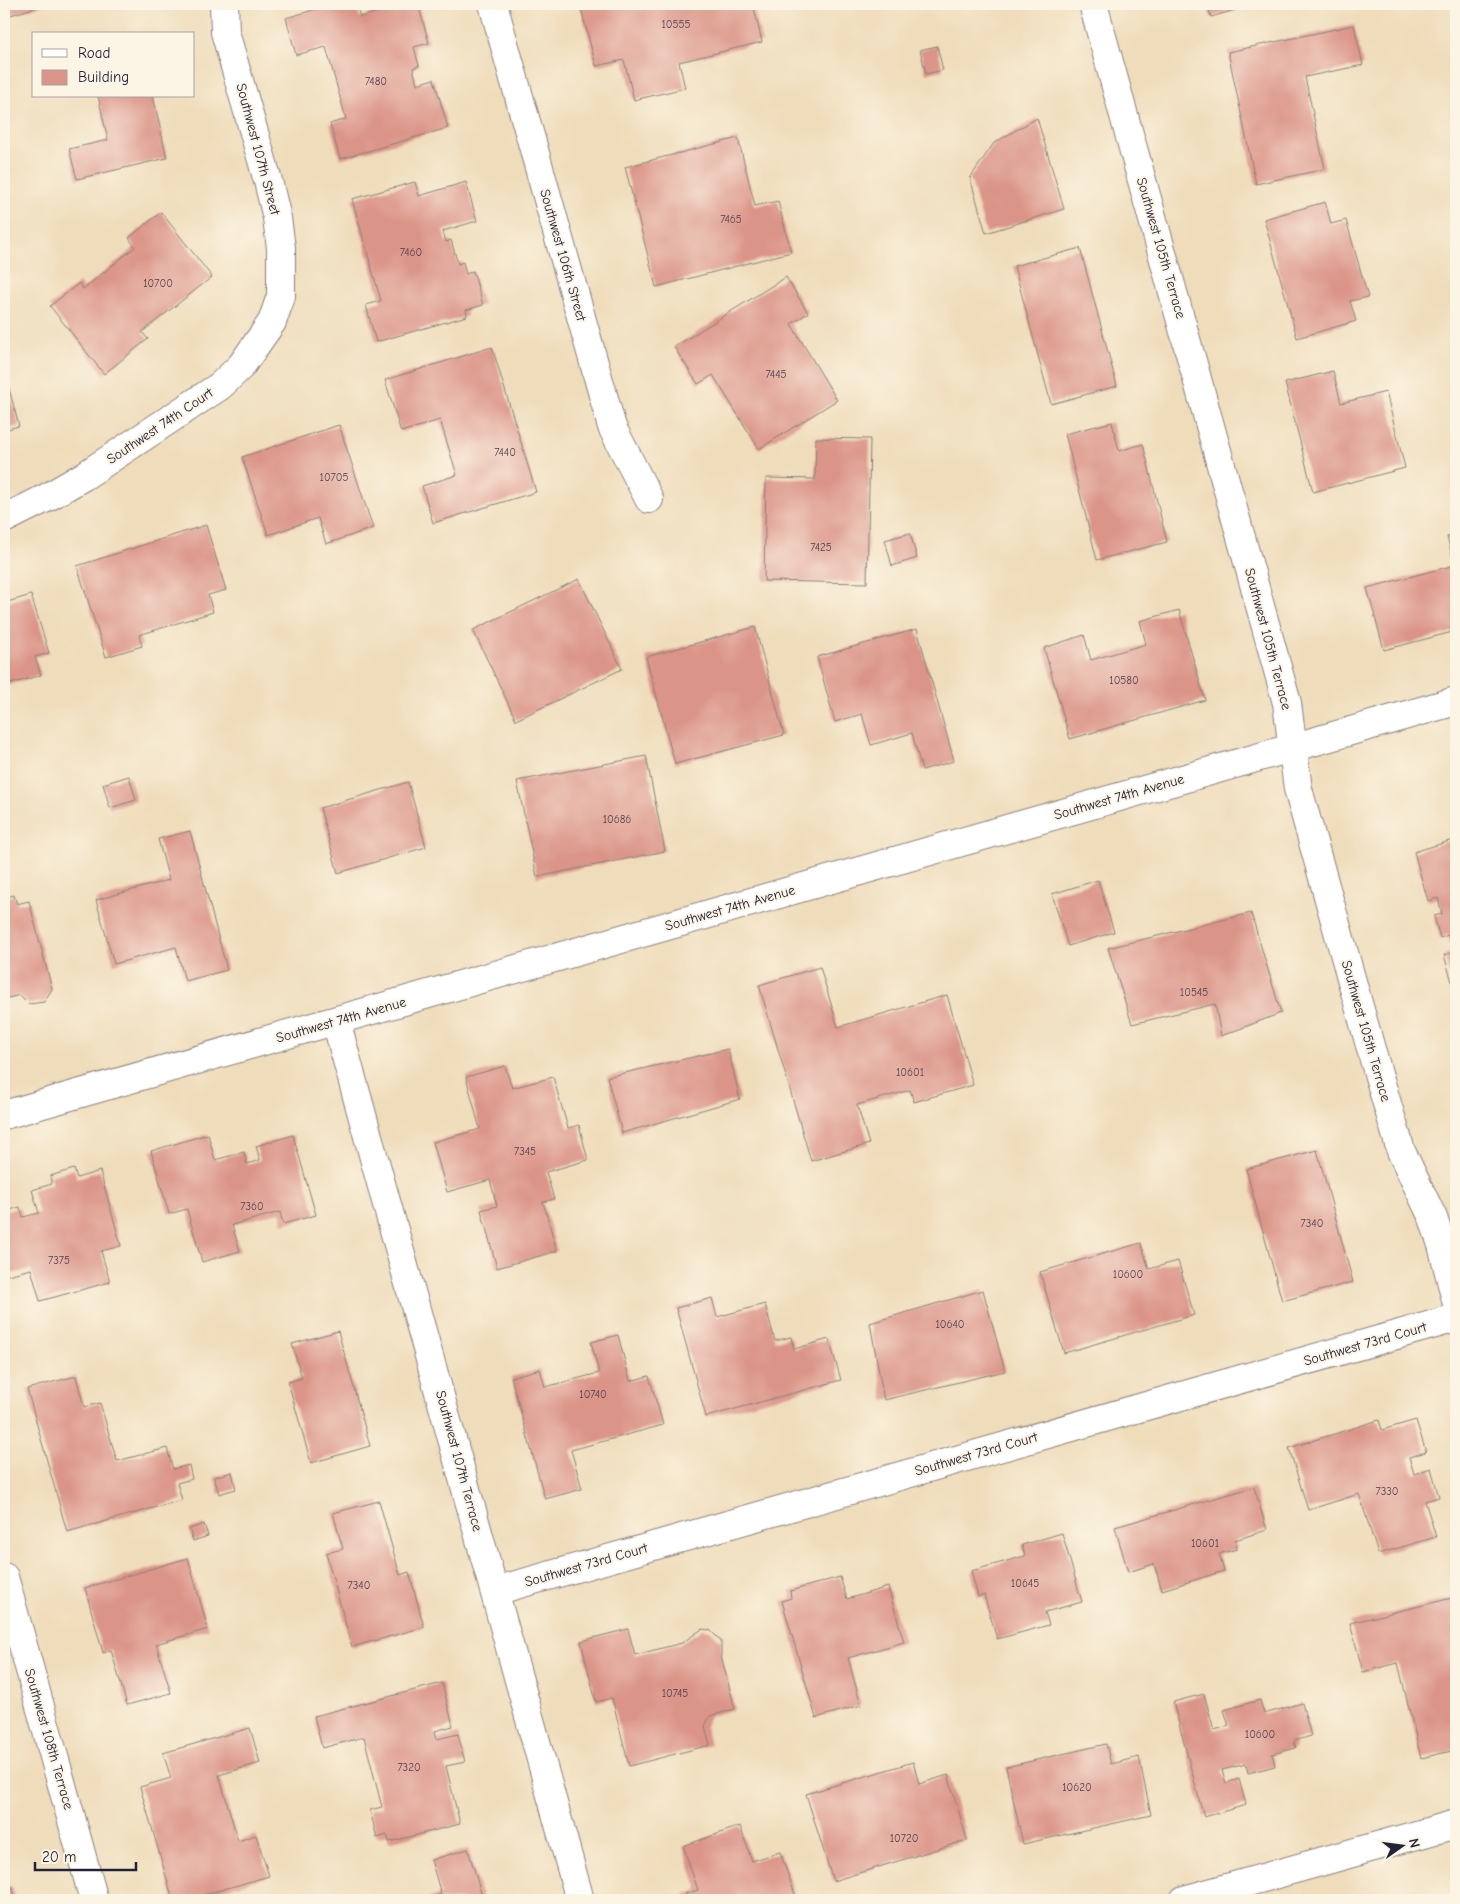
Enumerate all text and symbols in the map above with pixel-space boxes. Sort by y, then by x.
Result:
house number: 10555 [662,18,691,31]
legend [32,32,195,98]
text: Road [78,44,110,62]
text: Building [78,68,129,86]
house number: 7480 [365,75,387,88]
street label: Southwest 107th Street [232,81,284,218]
street label: Southwest 105th Terrace [1133,175,1189,321]
street label: Southwest 106th Street [536,187,590,324]
house number: 7465 [720,213,742,226]
house number: 7460 [400,246,422,259]
house number: 10700 [143,277,173,290]
house number: 7445 [766,368,787,381]
street label: Southwest 74th Court [104,384,217,468]
house number: 7440 [494,446,516,459]
house number: 10705 [320,471,348,484]
house number: 7425 [810,541,832,554]
street label: Southwest 105th Terrace [1241,566,1295,712]
house number: 10580 [1109,674,1139,687]
street label: Southwest 74th Avenue [1052,770,1186,824]
house number: 10686 [603,813,631,826]
street label: Southwest 74th Avenue [663,881,797,935]
street label: Southwest 105th Terrace [1338,958,1394,1104]
house number: 10545 [1180,986,1208,999]
street label: Southwest 74th Avenue [274,993,408,1047]
house number: 10601 [896,1066,924,1079]
house number: 7345 [514,1145,536,1158]
house number: 7360 [240,1200,264,1213]
house number: 7340 [1301,1217,1323,1230]
house number: 7375 [48,1254,70,1267]
house number: 10600 [1113,1268,1143,1281]
house number: 10640 [935,1318,965,1331]
street label: Southwest 73rd Court [1302,1318,1429,1370]
house number: 10740 [579,1388,607,1401]
street label: Southwest 107th Terrace [432,1389,486,1533]
street label: Southwest 73rd Court [913,1428,1040,1480]
house number: 7330 [1375,1485,1399,1498]
house number: 10601 [1191,1537,1219,1550]
street label: Southwest 73rd Court [523,1539,650,1591]
house number: 10645 [1011,1577,1039,1590]
house number: 7340 [348,1579,370,1592]
street label: Southwest 108th Terrace [21,1667,77,1811]
house number: 10745 [662,1687,688,1700]
house number: 10600 [1245,1728,1275,1741]
house number: 7320 [397,1761,421,1774]
house number: 10620 [1062,1781,1092,1794]
north arrow [1378,1822,1428,1872]
house number: 10720 [890,1832,918,1845]
text: N [1405,1836,1423,1849]
scale bar [35,1839,136,1871]
text: 20 m [42,1848,76,1866]

